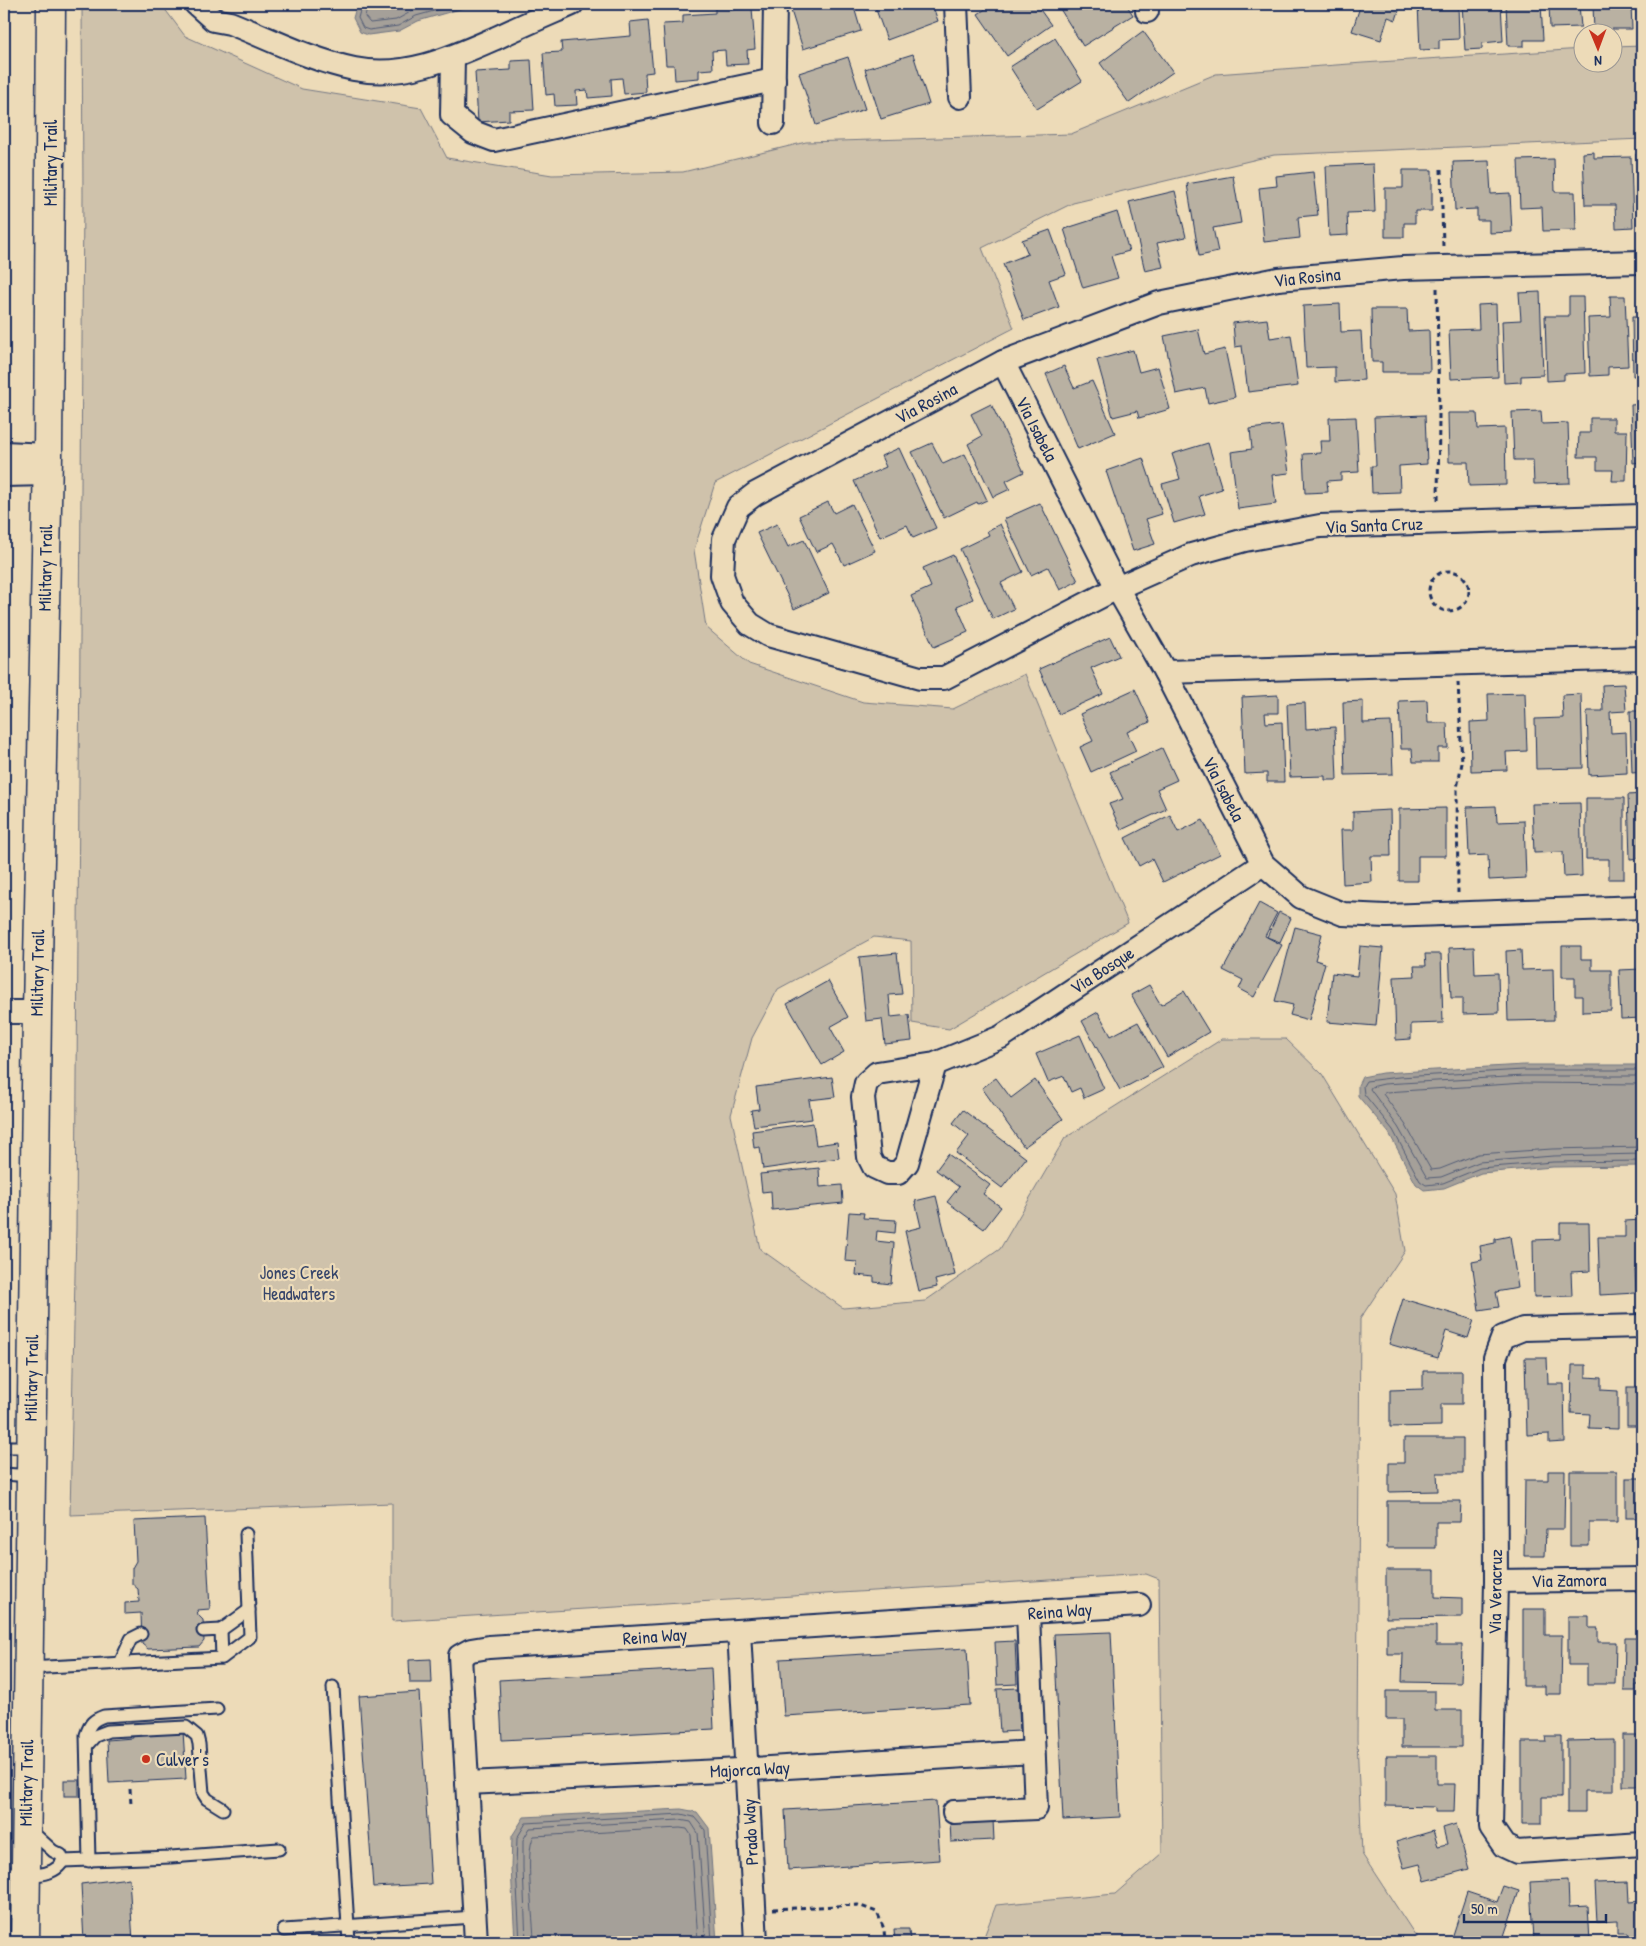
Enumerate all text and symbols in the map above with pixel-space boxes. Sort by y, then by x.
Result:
north arrow [1574,22,1624,72]
text: N [1594,52,1602,71]
street label: Military Trail [38,119,63,206]
street label: Via Rosina [1272,261,1342,293]
street label: Via Rosina [891,376,961,430]
street label: Via Isabela [1010,392,1064,466]
street label: Via Santa Cruz [1325,511,1424,539]
street label: Military Trail [32,524,58,612]
street label: Via Isabela [1197,752,1251,826]
street label: Military Trail [24,929,50,1017]
street label: Via Bosque [1065,940,1139,1000]
park label: Jones Creek Headwaters [260,1260,339,1306]
street label: Military Trail [18,1334,44,1422]
street label: Via Veracruz [1482,1549,1508,1635]
street label: Via Zamora [1531,1567,1607,1593]
street label: Reina Way [1027,1596,1093,1626]
street label: Reina Way [622,1621,688,1651]
street label: Military Trail [13,1739,39,1827]
place label: Culver's [156,1747,209,1772]
marker: Culver's [140,1753,152,1765]
street label: Majorca Way [709,1754,791,1784]
street label: Prado Way [736,1798,764,1866]
scale bar [1464,1891,1606,1923]
text: 50 m [1471,1898,1498,1919]

